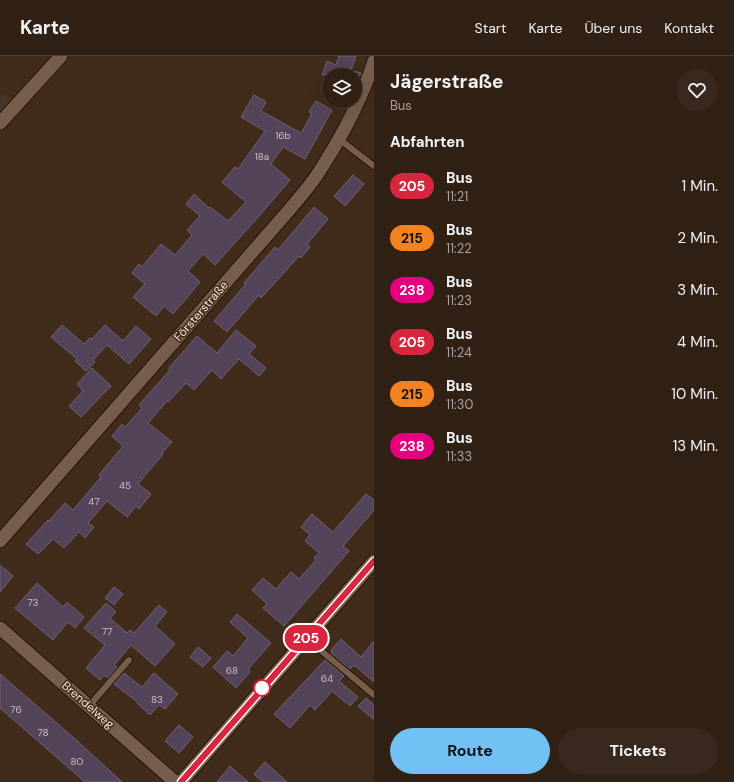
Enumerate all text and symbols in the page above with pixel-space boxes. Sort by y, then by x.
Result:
text: Karte [20,15,70,40]
text: Start [475,19,506,37]
text: Karte [528,19,562,37]
text: Über uns [584,19,642,37]
text: Kontakt [664,19,714,37]
map controls [322,68,362,108]
button: layers [322,68,362,108]
text: Jägerstraße [390,69,503,94]
button: heart [676,69,718,111]
text: Bus [390,97,412,114]
house number: 16b [275,129,291,142]
text: Abfahrten [390,132,465,152]
house number: 18a [255,150,269,163]
text: Bus [446,168,473,188]
text: 1 Min. [682,176,718,196]
text: 205 [399,177,425,195]
text: 11:21 [446,188,468,205]
text: Bus [446,220,473,240]
text: 2 Min. [678,228,718,248]
text: 215 [401,229,423,247]
text: 11:22 [446,240,472,257]
text: Bus [446,272,473,292]
street label: Försterstraße [170,277,232,345]
text: 3 Min. [677,280,718,300]
text: 238 [399,281,425,299]
text: 11:23 [446,292,472,309]
text: Bus [446,324,473,344]
text: 4 Min. [677,332,718,352]
text: 205 [399,333,425,351]
text: 11:24 [446,344,472,361]
text: Bus [446,376,473,396]
text: 10 Min. [671,384,718,404]
text: 215 [401,385,423,403]
text: 11:30 [446,396,473,413]
text: Bus [446,428,473,448]
text: 13 Min. [673,436,718,456]
text: 238 [399,437,425,455]
text: 11:33 [446,448,472,465]
house number: 45 [119,479,131,492]
house number: 47 [88,495,100,508]
house number: 73 [28,596,39,609]
house number: 77 [102,625,112,638]
line badge: 205 [283,625,329,651]
text: 205 [293,629,319,647]
house number: 68 [226,664,238,677]
house number: 64 [321,672,333,685]
street label: Brendelweg [58,678,118,732]
unlabelled marker [253,679,271,697]
house number: 83 [151,693,163,706]
house number: 76 [10,703,22,716]
house number: 78 [37,726,49,739]
button: Route [390,728,550,774]
button: Tickets [558,728,718,774]
house number: 80 [71,755,84,768]

